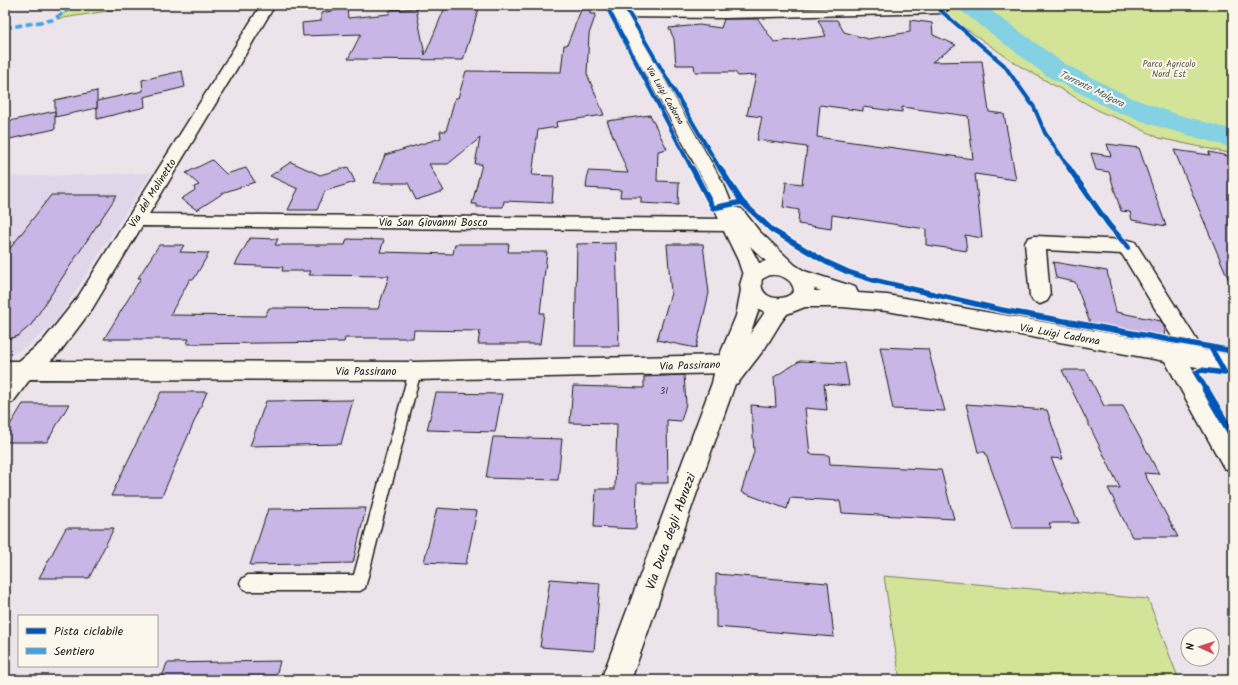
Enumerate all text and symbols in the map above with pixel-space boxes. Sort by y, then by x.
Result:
park label: Parco Agricolo Nord Est [1142,57,1196,82]
street label: Via Luigi Cadorna [641,63,688,128]
water label: Torrente Molgora [1056,66,1128,112]
street label: Via del Molinetto [124,155,181,232]
street label: Via San Giovanni Bosco [379,214,487,232]
street label: Via Luigi Cadorna [1018,319,1101,351]
street label: Via Passirano [659,356,721,376]
street label: Via Passirano [336,363,396,381]
house number: 31 [660,384,668,399]
street label: Via Duca degli Abruzzi [641,469,703,593]
legend [18,615,158,667]
text: Pista ciclabile [54,622,124,641]
north arrow [1180,627,1220,667]
text: Sentiero [54,642,94,661]
text: N [1182,643,1200,650]

